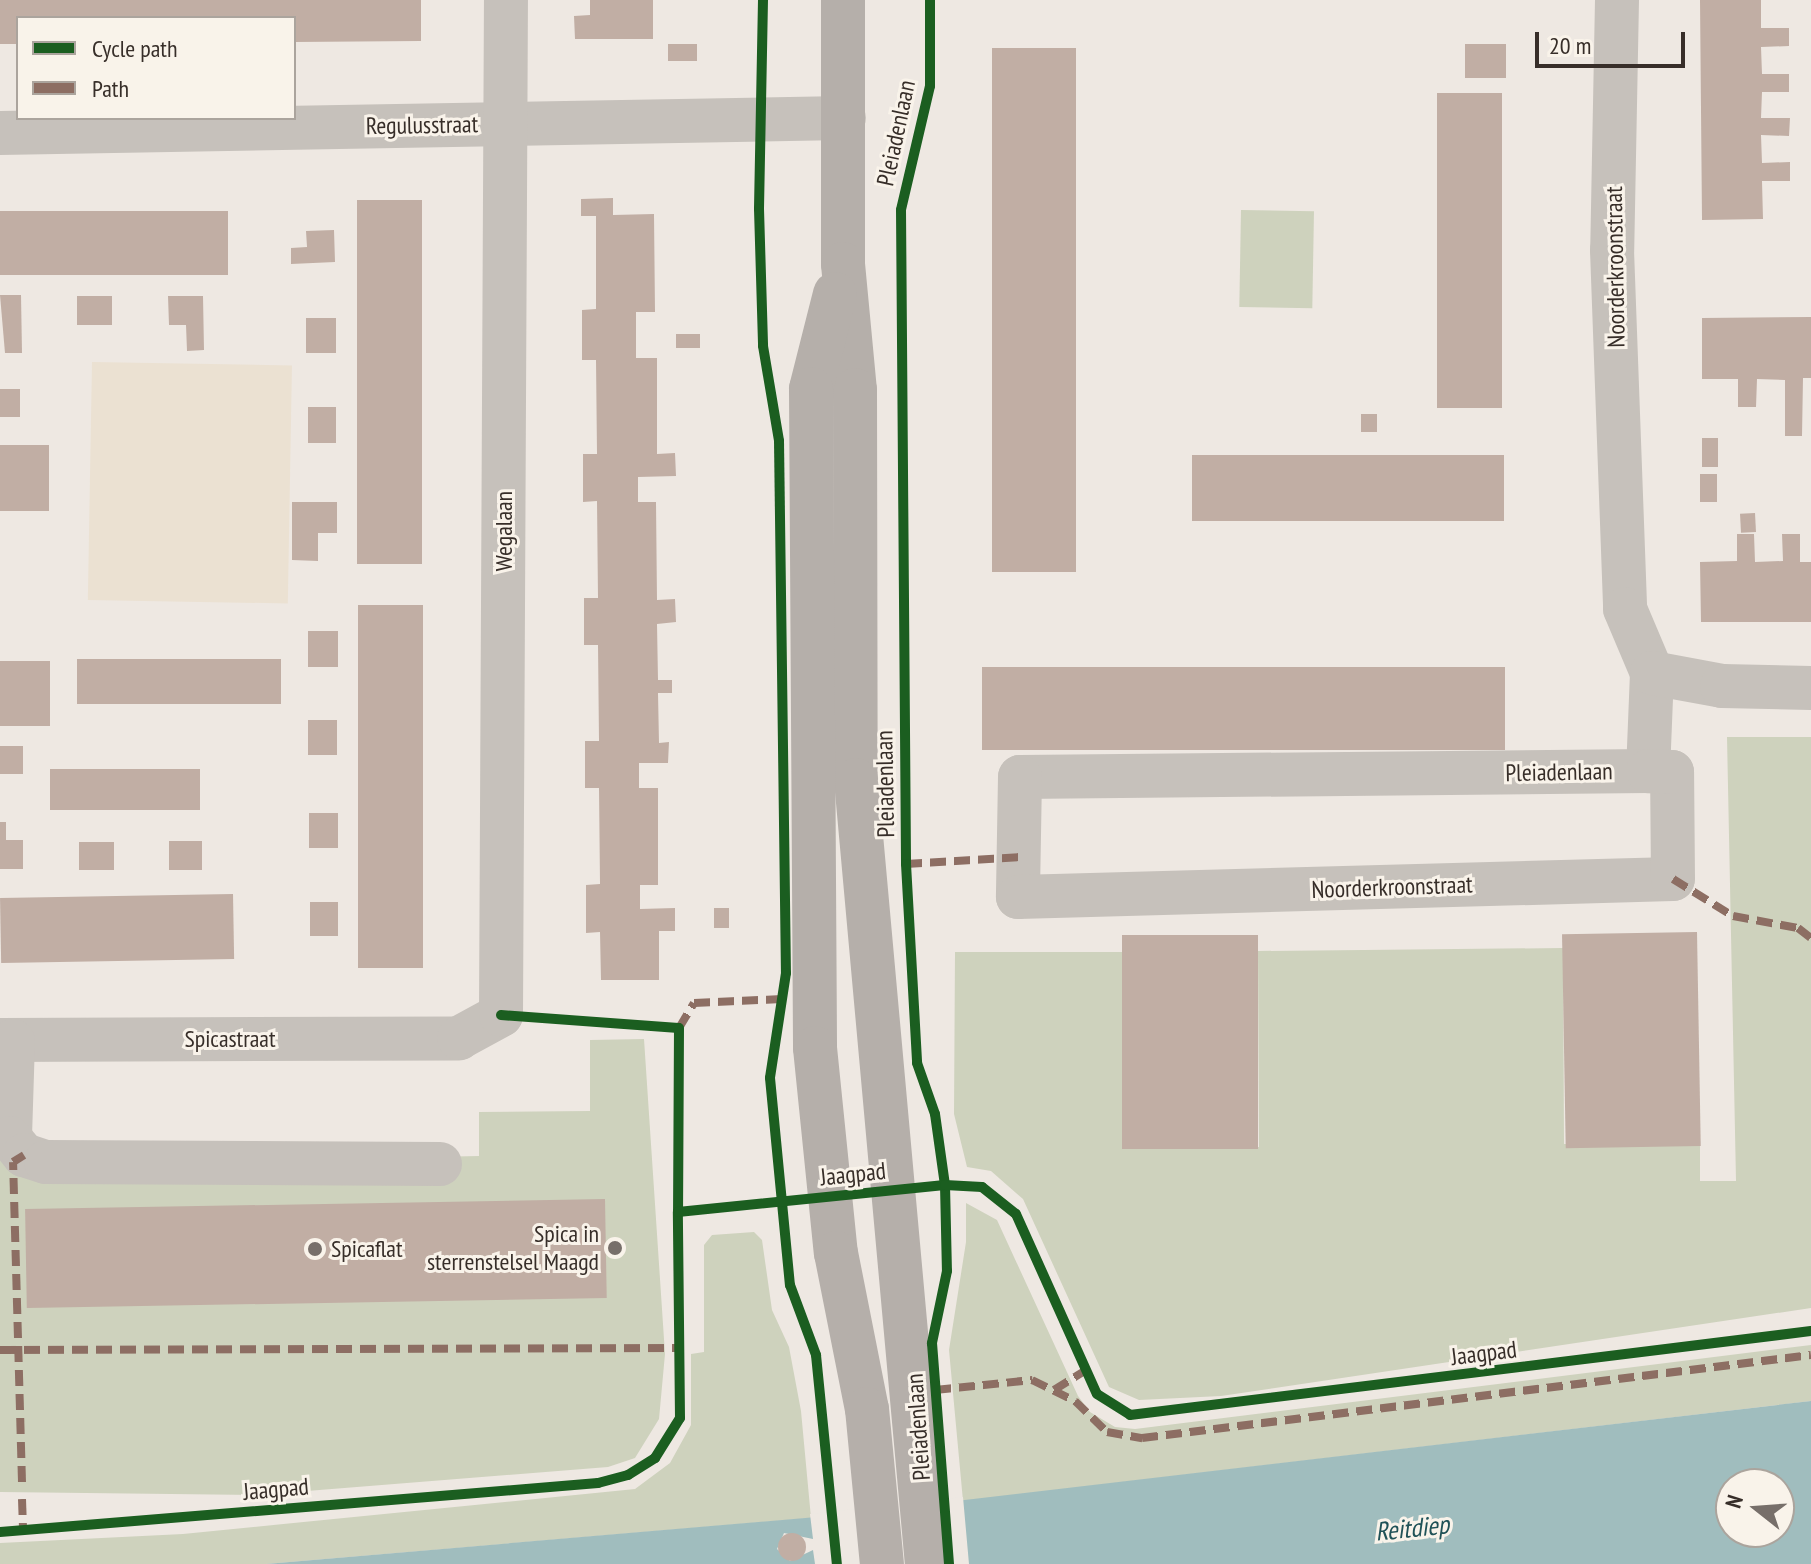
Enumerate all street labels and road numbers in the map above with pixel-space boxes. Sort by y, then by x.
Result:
street label: Pleiadenlaan [871,78,921,188]
street label: Regulusstraat [366,110,478,140]
street label: Noorderkroonstraat [1599,186,1631,348]
street label: Wegalaan [490,491,518,571]
street label: Pleiadenlaan [870,730,900,838]
street label: Pleiadenlaan [1505,757,1613,787]
street label: Noorderkroonstraat [1311,870,1473,904]
street label: Spicastraat [184,1025,276,1053]
street label: Jaagpad [819,1156,887,1192]
street label: Jaagpad [1450,1335,1518,1371]
street label: Pleiadenlaan [900,1372,936,1482]
street label: Jaagpad [242,1472,310,1506]

